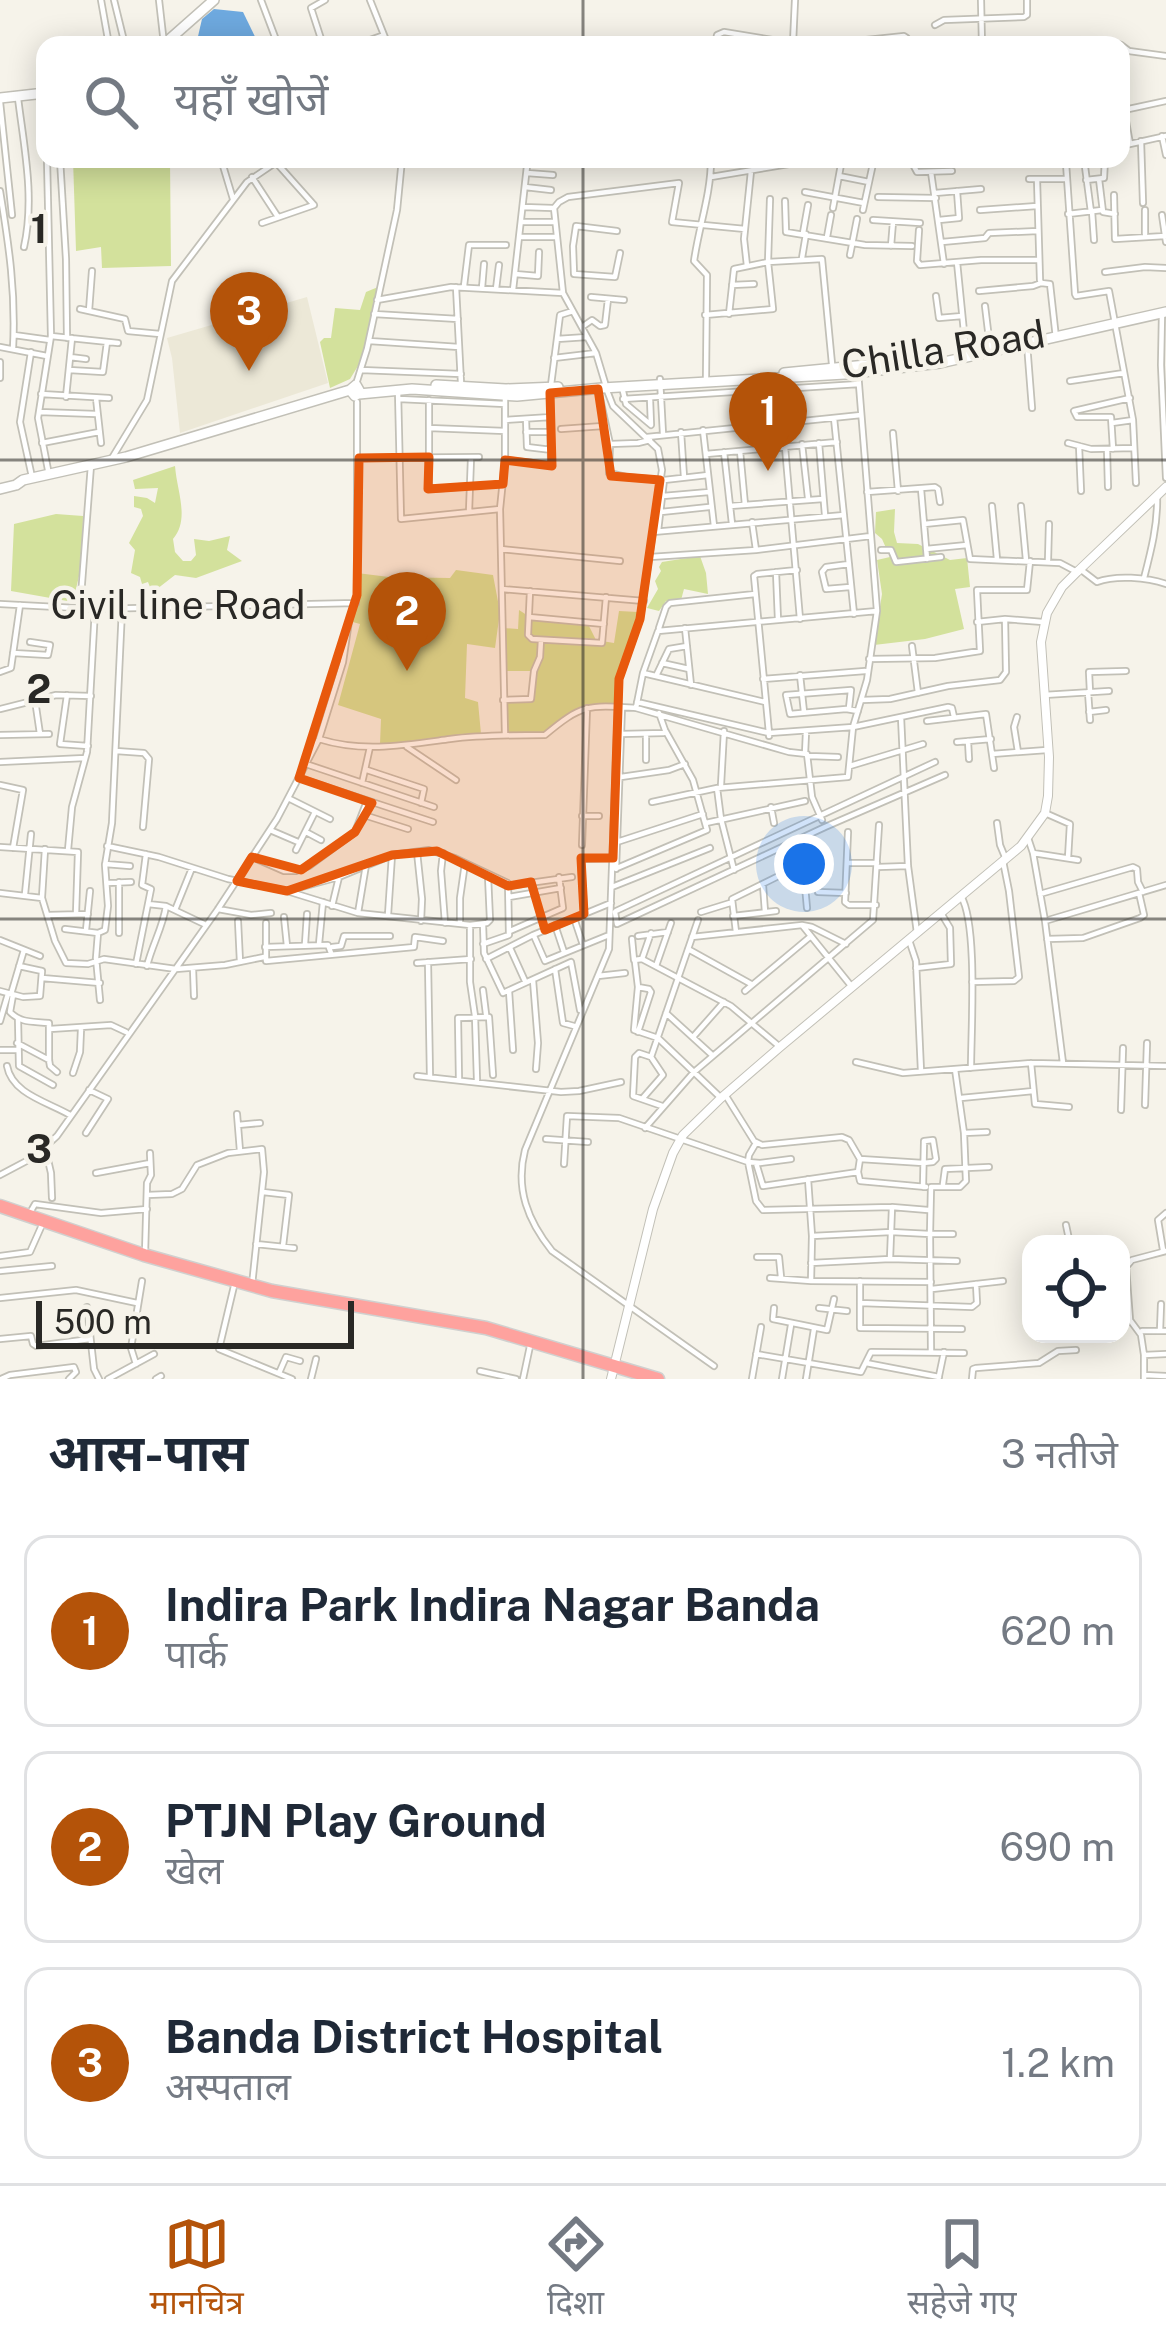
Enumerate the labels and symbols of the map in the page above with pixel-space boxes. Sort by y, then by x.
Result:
text: 1 [31,206,47,252]
pin: 3 [210,272,288,371]
street label: Chilla Road [838,310,1048,388]
pin: 1 [729,372,807,471]
pin: 2 [368,572,446,671]
street label: Civil line Road [50,582,306,628]
text: 2 [27,666,51,712]
your location [774,834,834,894]
text: 3 [26,1126,52,1172]
scale bar [36,1295,354,1348]

